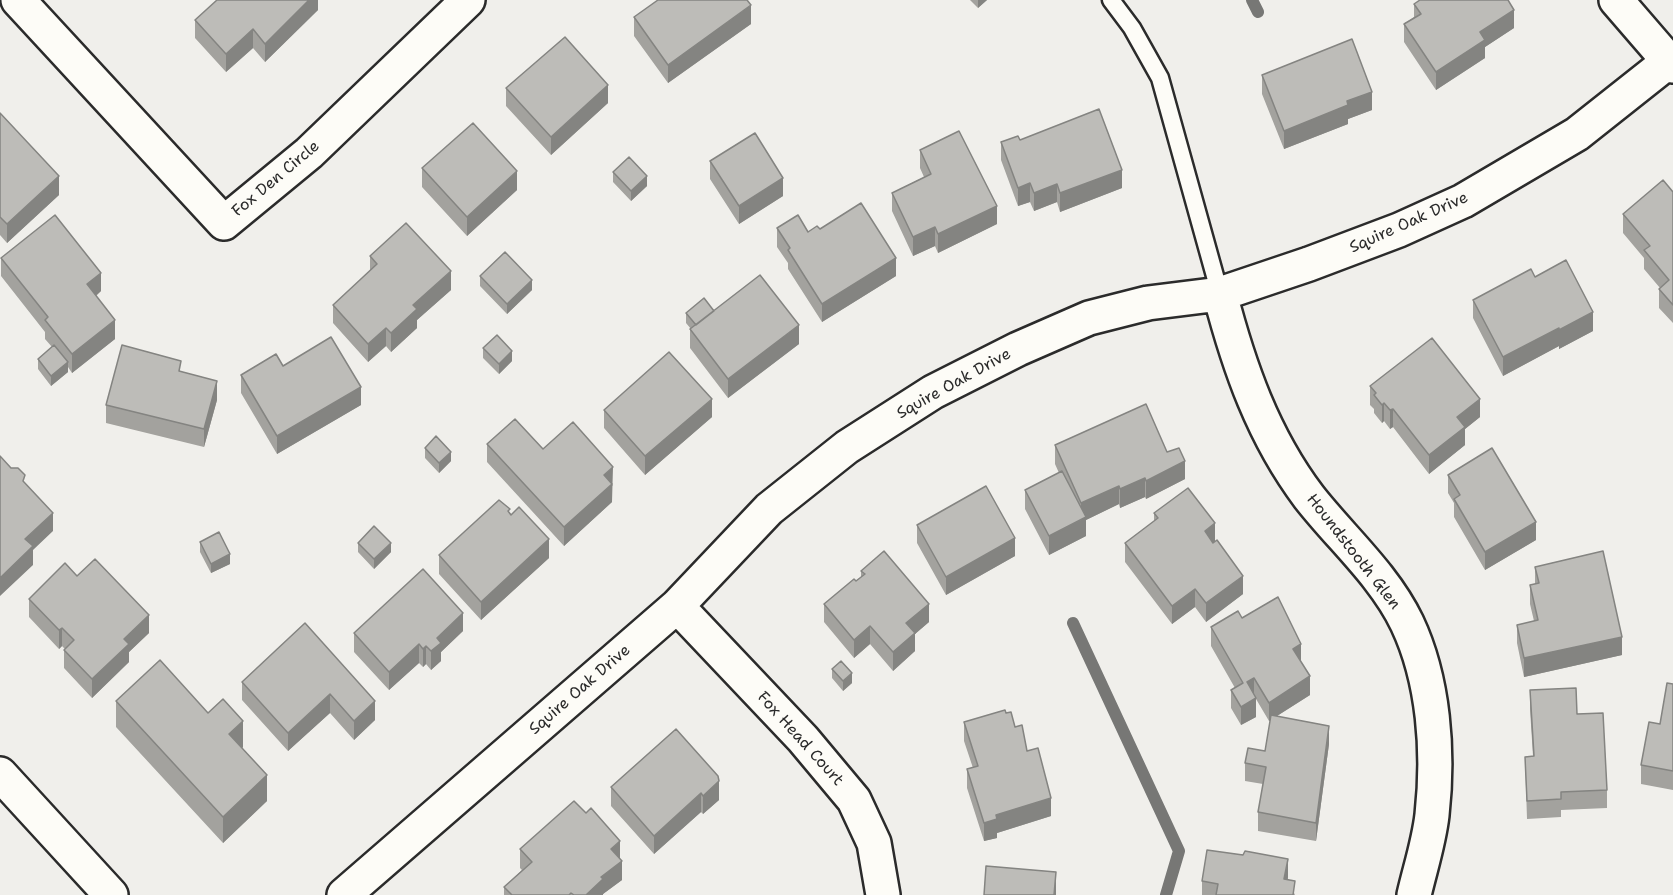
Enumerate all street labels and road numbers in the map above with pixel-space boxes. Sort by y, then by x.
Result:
street label: Fox Den Circle [228,137,324,221]
street label: Squire Oak Drive [1347,188,1471,258]
street label: Squire Oak Drive [893,345,1015,423]
street label: Houndstooth Glen [1302,490,1404,614]
street label: Squire Oak Drive [525,641,635,739]
street label: Fox Head Court [753,688,847,790]

